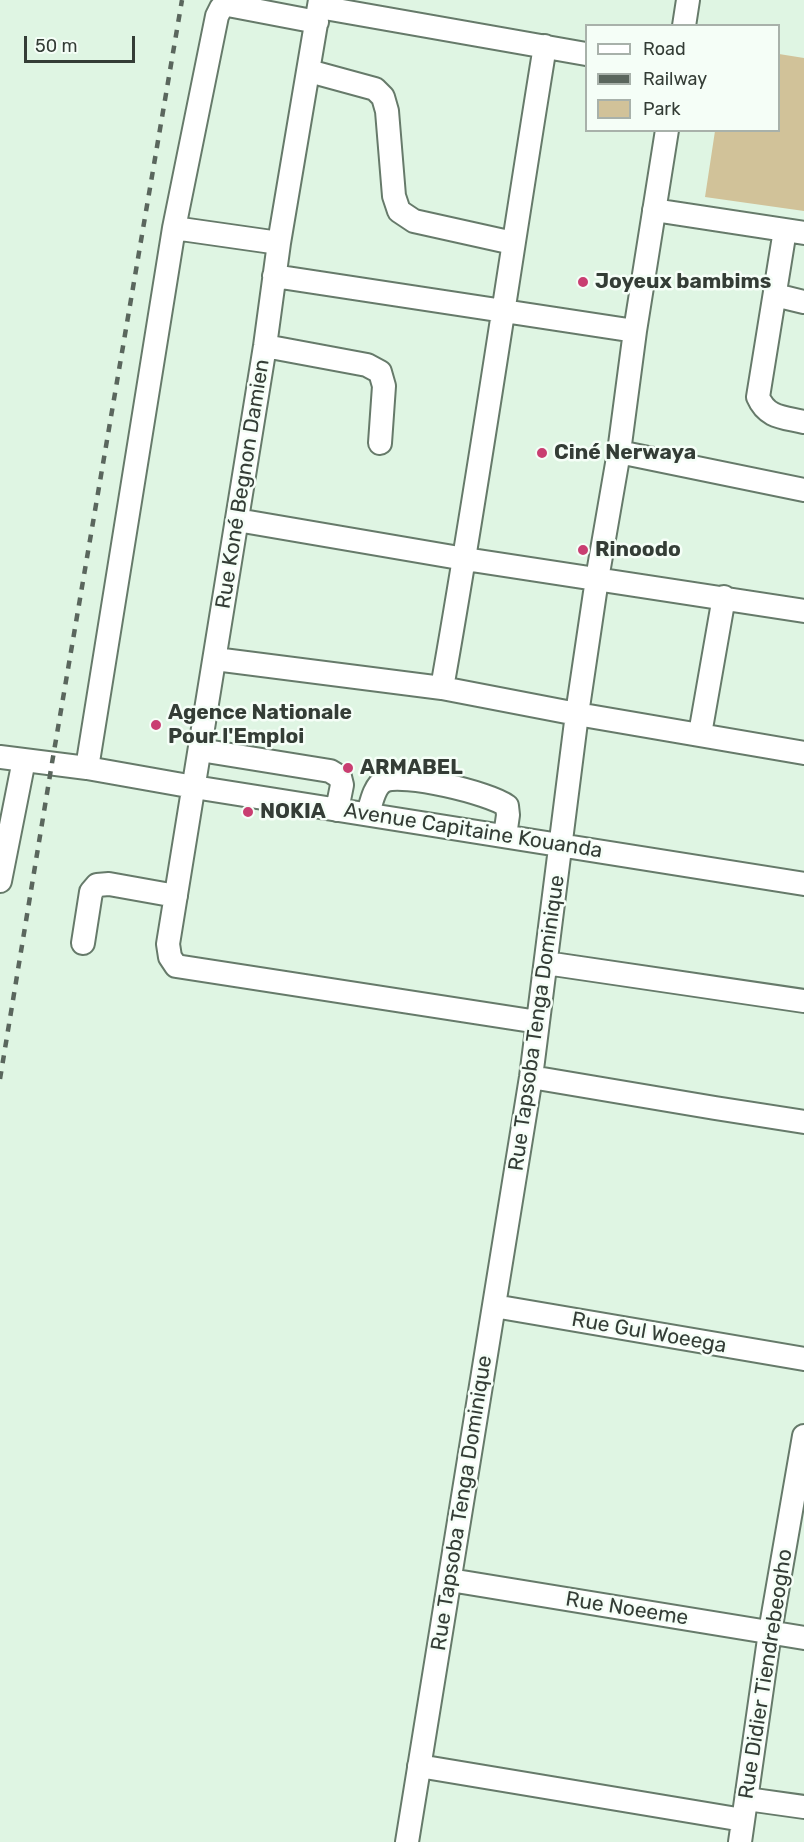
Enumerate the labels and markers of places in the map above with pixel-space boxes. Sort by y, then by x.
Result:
place label: Joyeux bambims [595,269,771,295]
marker: Joyeux bambims [576,275,590,289]
place label: Ciné Nerwaya [554,440,696,466]
marker: Ciné Nerwaya [535,446,549,460]
place label: Rinoodo [595,537,681,563]
marker: Rinoodo [576,543,590,557]
place label: Agence Nationale Pour l'Emploi [168,700,352,750]
marker: Agence Nationale Pour l'Emploi [149,718,163,732]
place label: ARMABEL [360,755,463,781]
marker: ARMABEL [341,761,355,775]
place label: NOKIA [260,799,326,825]
marker: NOKIA [241,805,255,819]

